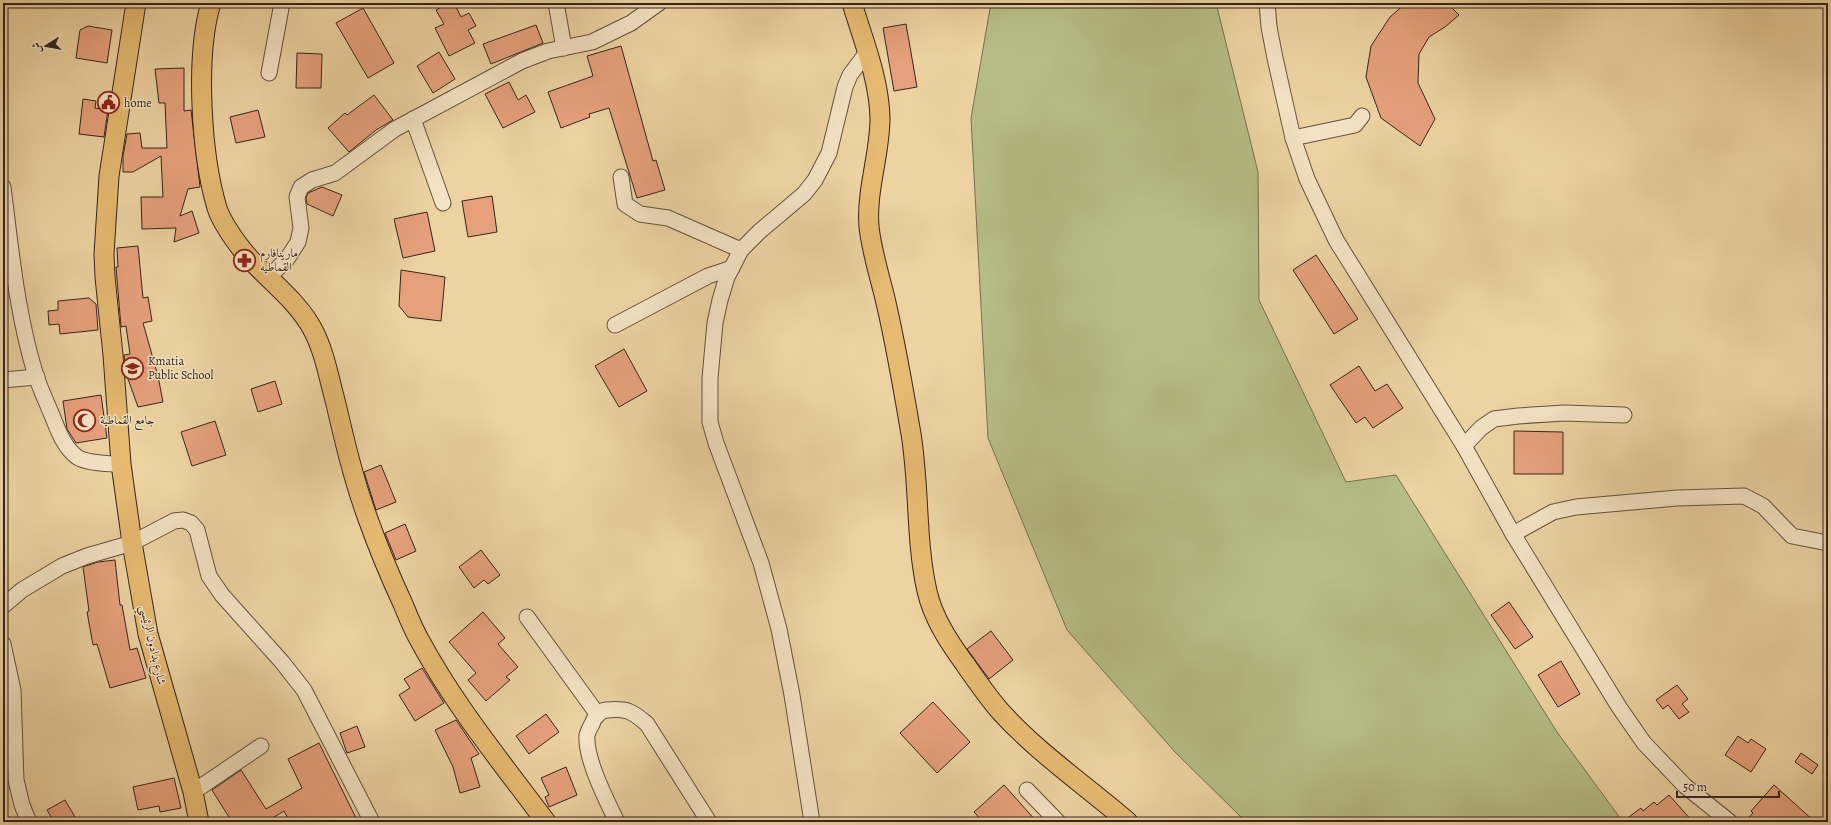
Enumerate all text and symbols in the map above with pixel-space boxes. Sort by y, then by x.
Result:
north arrow [26,26,66,66]
text: ش [28,41,45,55]
public building icon: home [95,90,121,116]
place label: home [124,95,152,111]
place label: مارينافارم القماطيه [260,245,298,275]
pharmacy icon: مارينافارم القماطيه [232,247,258,273]
place label: Kmatia Public School [148,353,214,383]
school or university icon: Kmatia Public School [119,355,145,381]
mosque icon: جامع القماطية [72,407,98,433]
place label: جامع القماطية [100,412,155,431]
street label: شارع بدادون الرئيسي [133,604,170,687]
scale bar [1677,773,1779,799]
text: 50 m [1683,779,1707,795]

